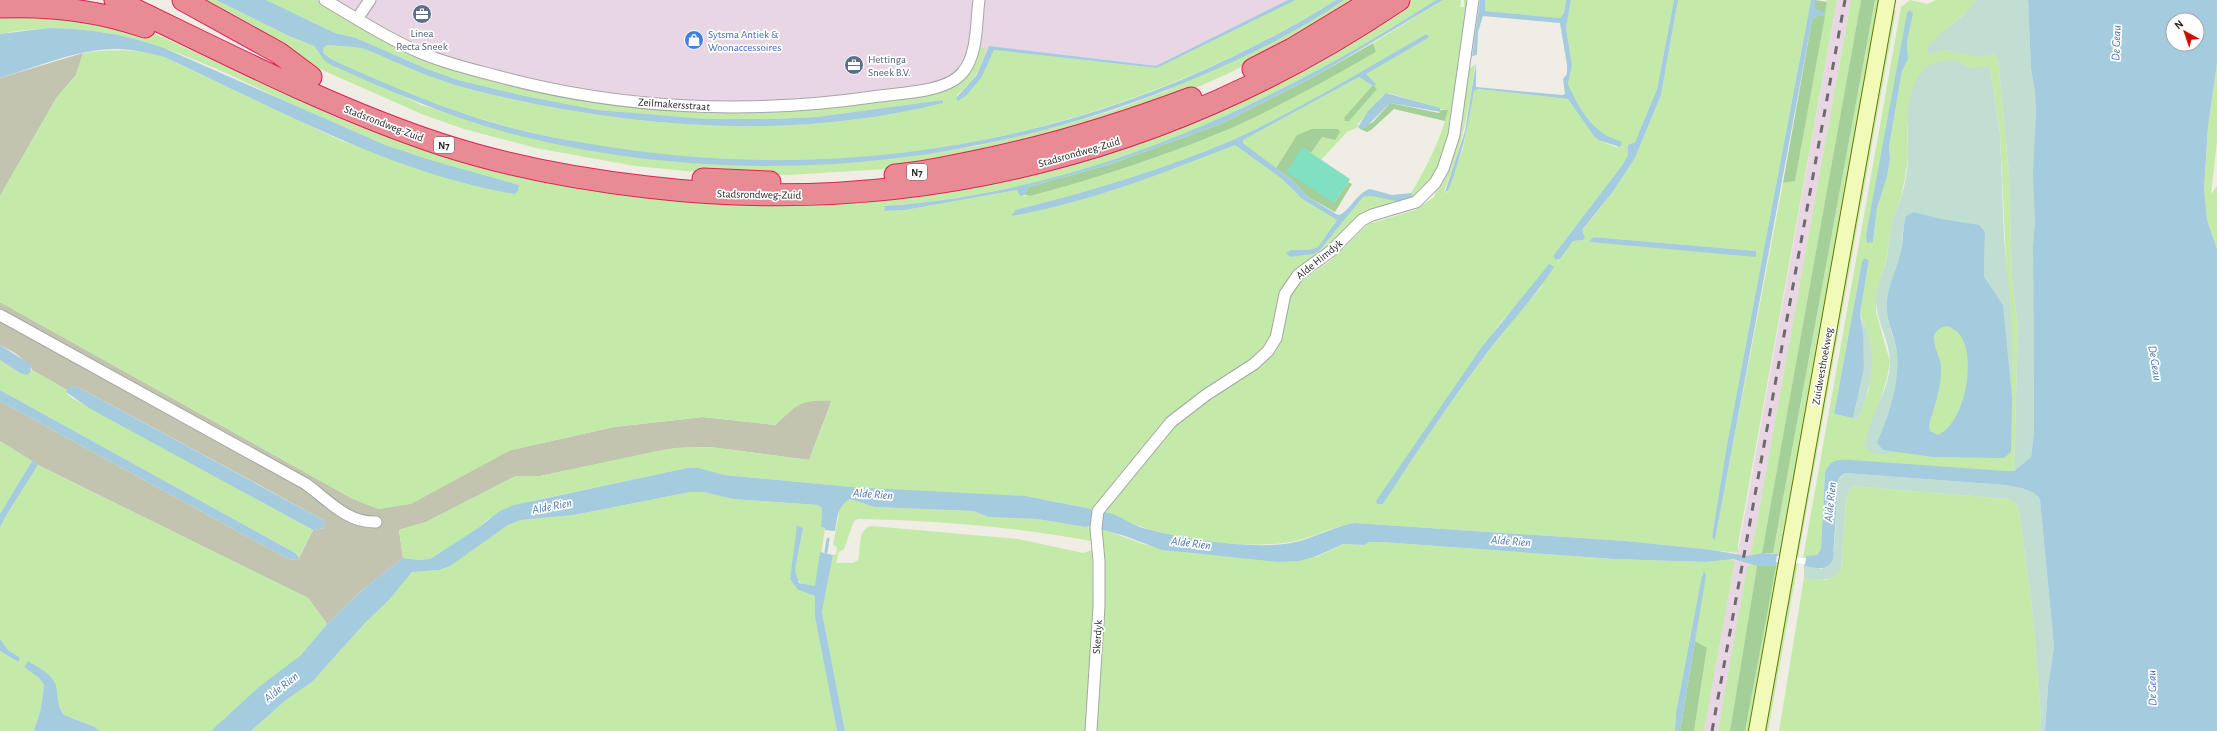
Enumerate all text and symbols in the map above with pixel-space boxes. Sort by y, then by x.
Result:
office icon: Linea Recta Sneek [411,3,433,25]
north arrow [2165,12,2205,52]
text: N [2172,18,2185,31]
water label: De Geau [2109,25,2123,61]
place label: Linea Recta Sneek [396,28,448,52]
shop icon: Sytsma Antiek & Woonaccessoires [683,29,705,51]
place label: Sytsma Antiek & Woonaccessoires [708,29,781,53]
office icon: Hettinga Sneek B.V. [843,54,865,76]
place label: Hettinga Sneek B.V. [868,54,910,78]
street label: Zeilmakersstraat [638,96,711,113]
street label: Stadsrondweg-Zuid [342,103,425,144]
street label: Stadsrondweg-Zuid [1037,135,1121,169]
road number: N7 [434,137,454,153]
road number: N7 [907,164,927,180]
street label: Stadsrondweg-Zuid [717,188,802,201]
street label: Alde Himdyk [1294,237,1345,281]
street label: Zuidwesthoekweg [1810,326,1835,406]
water label: De Geau [2146,344,2164,382]
water label: Alde Rien [1822,481,1838,524]
water label: Alde Rien [852,487,893,501]
water label: Alde Rien [530,496,573,516]
water label: Alde Rien [1169,534,1212,551]
water label: Alde Rien [1490,534,1531,548]
street label: Skerdyk [1091,620,1104,654]
water label: Alde Rien [261,670,300,705]
water label: De Geau [2145,670,2159,706]

